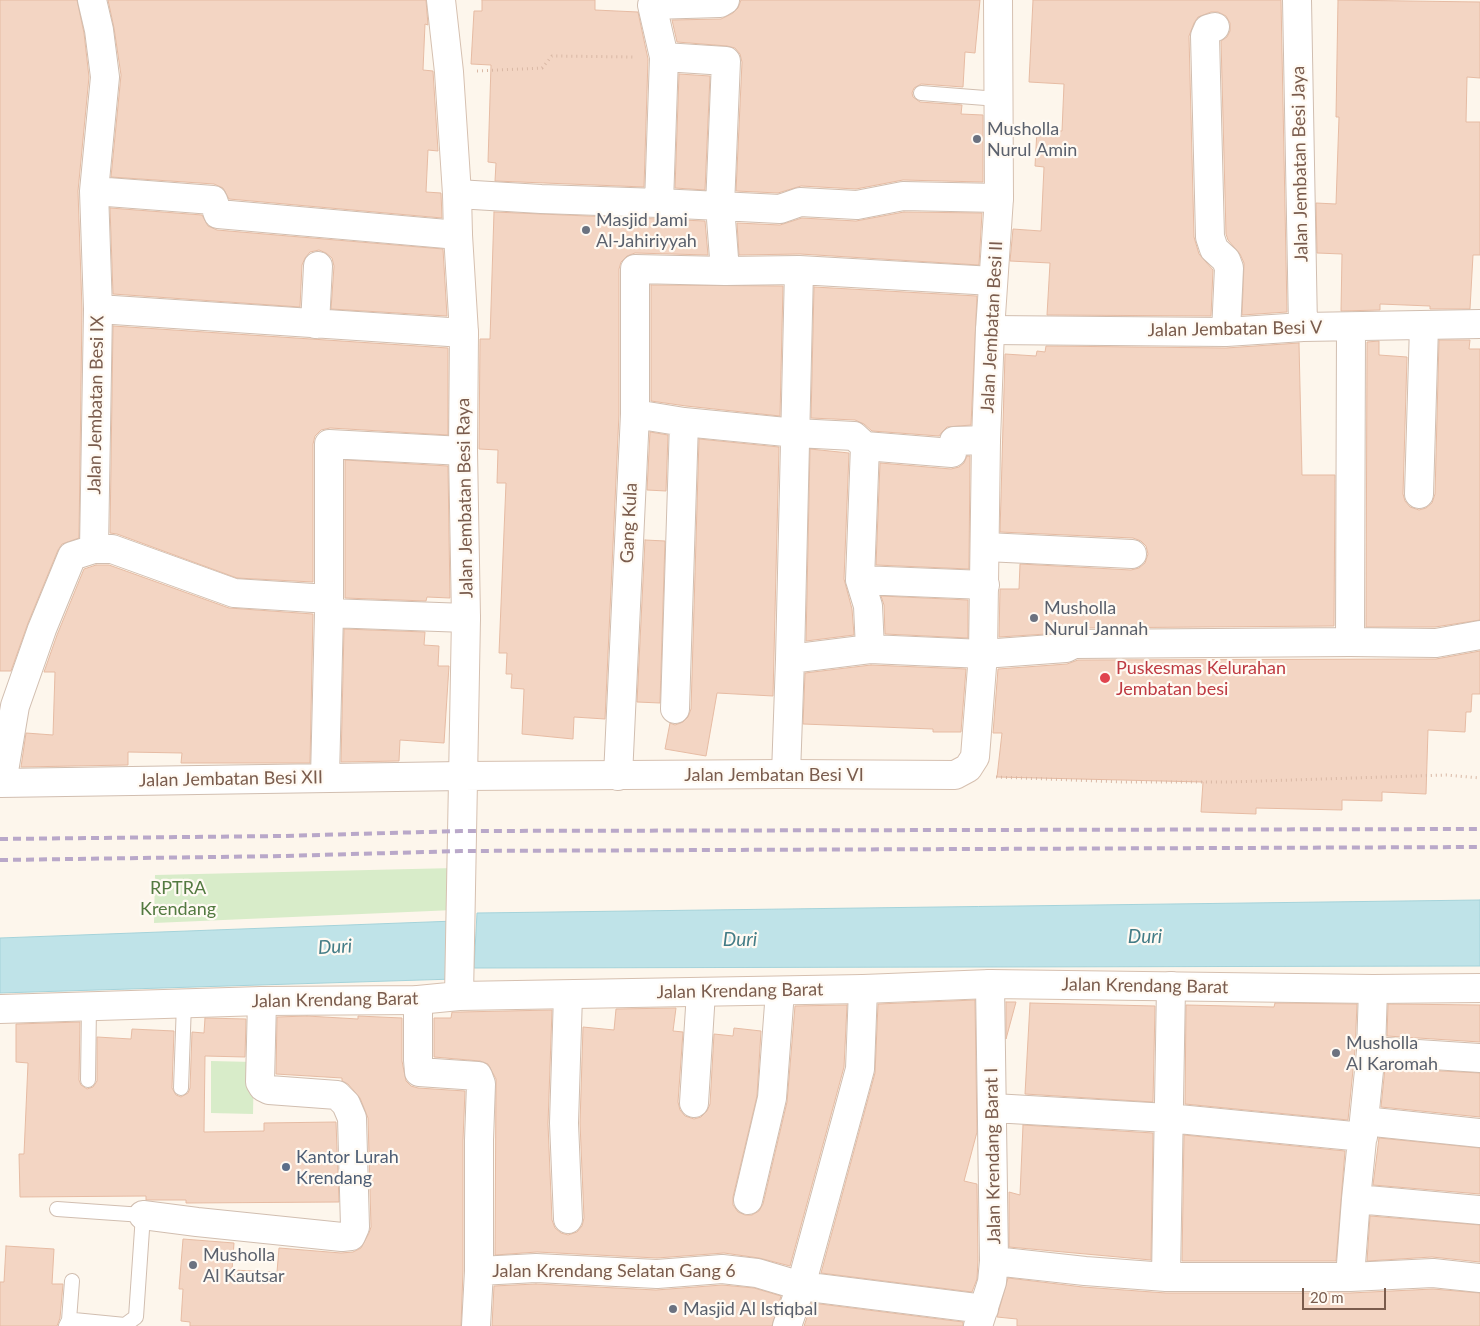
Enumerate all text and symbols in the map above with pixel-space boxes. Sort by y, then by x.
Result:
street label: Jalan Jembatan Besi Jaya [1287,66,1313,262]
place label: Musholla Nurul Amin [987,118,1077,160]
marker: Musholla Nurul Amin [971,133,983,145]
place label: Masjid Jami Al-Jahiriyyah [596,209,697,252]
marker: Masjid Jami Al-Jahiriyyah [580,224,592,236]
street label: Jalan Jembatan Besi II [977,240,1007,414]
street label: Jalan Jembatan Besi IX [84,315,108,495]
street label: Jalan Jembatan Besi V [1148,317,1322,341]
street label: Jalan Jembatan Besi Raya [452,398,478,598]
street label: Gang Kula [616,482,642,564]
place label: Musholla Nurul Jannah [1044,597,1148,640]
marker: Musholla Nurul Jannah [1028,612,1040,624]
place label: Puskesmas Kelurahan Jembatan besi [1116,657,1286,700]
marker: Puskesmas Kelurahan Jembatan besi [1098,671,1112,685]
street label: Jalan Jembatan Besi VI [684,764,864,786]
street label: Jalan Jembatan Besi XII [139,767,323,791]
park label: RPTRA Krendang [140,877,216,920]
water label: Duri [1128,926,1162,948]
water label: Duri [723,929,757,951]
water label: Duri [317,935,353,959]
street label: Jalan Krendang Barat [1061,974,1229,998]
street label: Jalan Krendang Barat [656,979,824,1003]
street label: Jalan Krendang Barat [251,988,419,1012]
place label: Musholla Al Karomah [1346,1032,1438,1074]
marker: Musholla Al Karomah [1330,1047,1342,1059]
street label: Jalan Krendang Barat I [981,1068,1005,1244]
place label: Kantor Lurah Krendang [296,1146,399,1188]
marker: Kantor Lurah Krendang [280,1161,292,1173]
place label: Musholla Al Kautsar [203,1244,285,1286]
marker: Musholla Al Kautsar [187,1259,199,1271]
street label: Jalan Krendang Selatan Gang 6 [492,1260,736,1282]
scale bar [1305,1278,1389,1310]
text: 20 m [1310,1288,1344,1306]
place label: Masjid Al Istiqbal [683,1298,818,1320]
marker: Masjid Al Istiqbal [667,1303,679,1315]

